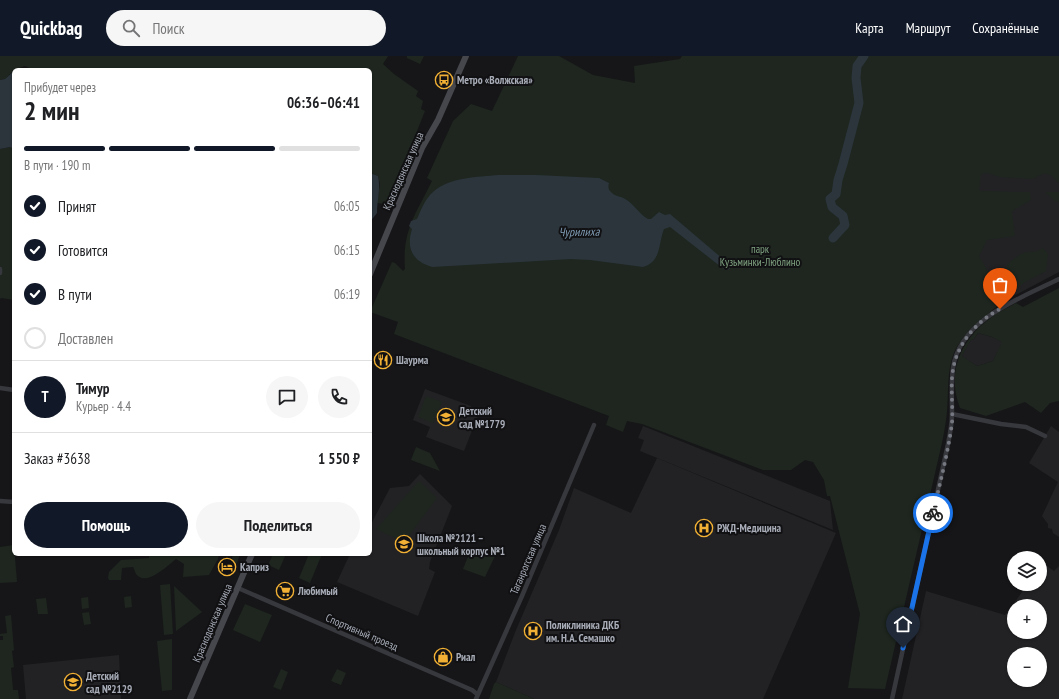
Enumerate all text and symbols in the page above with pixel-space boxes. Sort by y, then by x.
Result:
search box [106,10,386,46]
text: Quickbag [20,16,82,40]
icon: search [120,17,142,39]
text: Поиск [152,19,185,38]
text: Карта [855,19,884,37]
text: Маршрут [906,19,950,37]
text: Сохранённые [972,19,1039,37]
bus stop icon: Метро «Волжская» [434,70,454,90]
place label: Метро «Волжская» [457,73,533,87]
text: Прибудет через [24,79,96,96]
text: 06:36–06:41 [287,93,360,112]
text: 2 мин [24,94,79,127]
street label: Краснодонская улица [380,130,426,212]
text: В пути · 190 m [24,157,90,174]
icon: check [24,195,46,217]
text: Принят [58,197,96,216]
text: 06:05 [334,198,360,215]
water label: Чурилиха [558,224,601,239]
icon: check [24,239,46,261]
text: Готовится [58,241,108,260]
text: 06:15 [334,242,360,259]
park label: парк Кузьминки-Люблино [720,242,801,269]
pin [983,268,1017,309]
icon: bag [989,274,1011,296]
icon: check [24,283,46,305]
text: В пути [58,285,92,304]
text: 06:19 [334,286,360,303]
text: Доставлен [58,329,113,348]
restaurant icon: Шаурма [373,350,393,370]
place label: Шаурма [396,353,429,367]
button: chat [266,376,308,418]
button: phone [318,376,360,418]
text: Тимур [76,379,109,398]
text: Т [41,387,49,406]
text: Курьер · 4.4 [76,398,131,415]
place label: Детский сад №1779 [459,404,505,431]
school or university icon: Детский сад №1779 [436,407,456,427]
text: Заказ #3638 [24,449,91,468]
text: 1 550 ₽ [318,449,360,468]
courier [913,493,953,533]
button: Помощь [24,502,188,548]
button: Поделиться [196,502,360,548]
icon: bike [922,502,944,524]
hospital icon: РЖД-Медицина [694,518,714,538]
place label: РЖД-Медицина [717,521,782,535]
street label: Таганрогская улица [507,522,549,596]
place label: Школа №2121 – школьный корпус №1 [417,531,505,558]
school or university icon: Школа №2121 – школьный корпус №1 [394,534,414,554]
map controls [1007,551,1047,687]
button: layers [1007,551,1047,591]
hotel icon: Каприз [217,557,237,577]
place label: Каприз [240,560,269,574]
supermarket icon: Любимый [275,581,295,601]
street label: Краснодонская улица [189,582,235,664]
place label: Любимый [297,584,338,598]
button: + [1007,599,1047,639]
pin [886,607,920,648]
street label: Спортивный проезд [324,610,400,654]
icon: home [892,613,914,635]
place label: Поликлиника ДКБ им. Н.А. Семашко [546,618,619,645]
hospital icon: Поликлиника ДКБ им. Н.А. Семашко [523,621,543,641]
shop icon: Риал [433,647,453,667]
button: − [1007,647,1047,687]
place label: Риал [456,650,476,664]
place label: Детский сад №2129 [86,669,132,696]
school or university icon: Детский сад №2129 [63,672,83,692]

